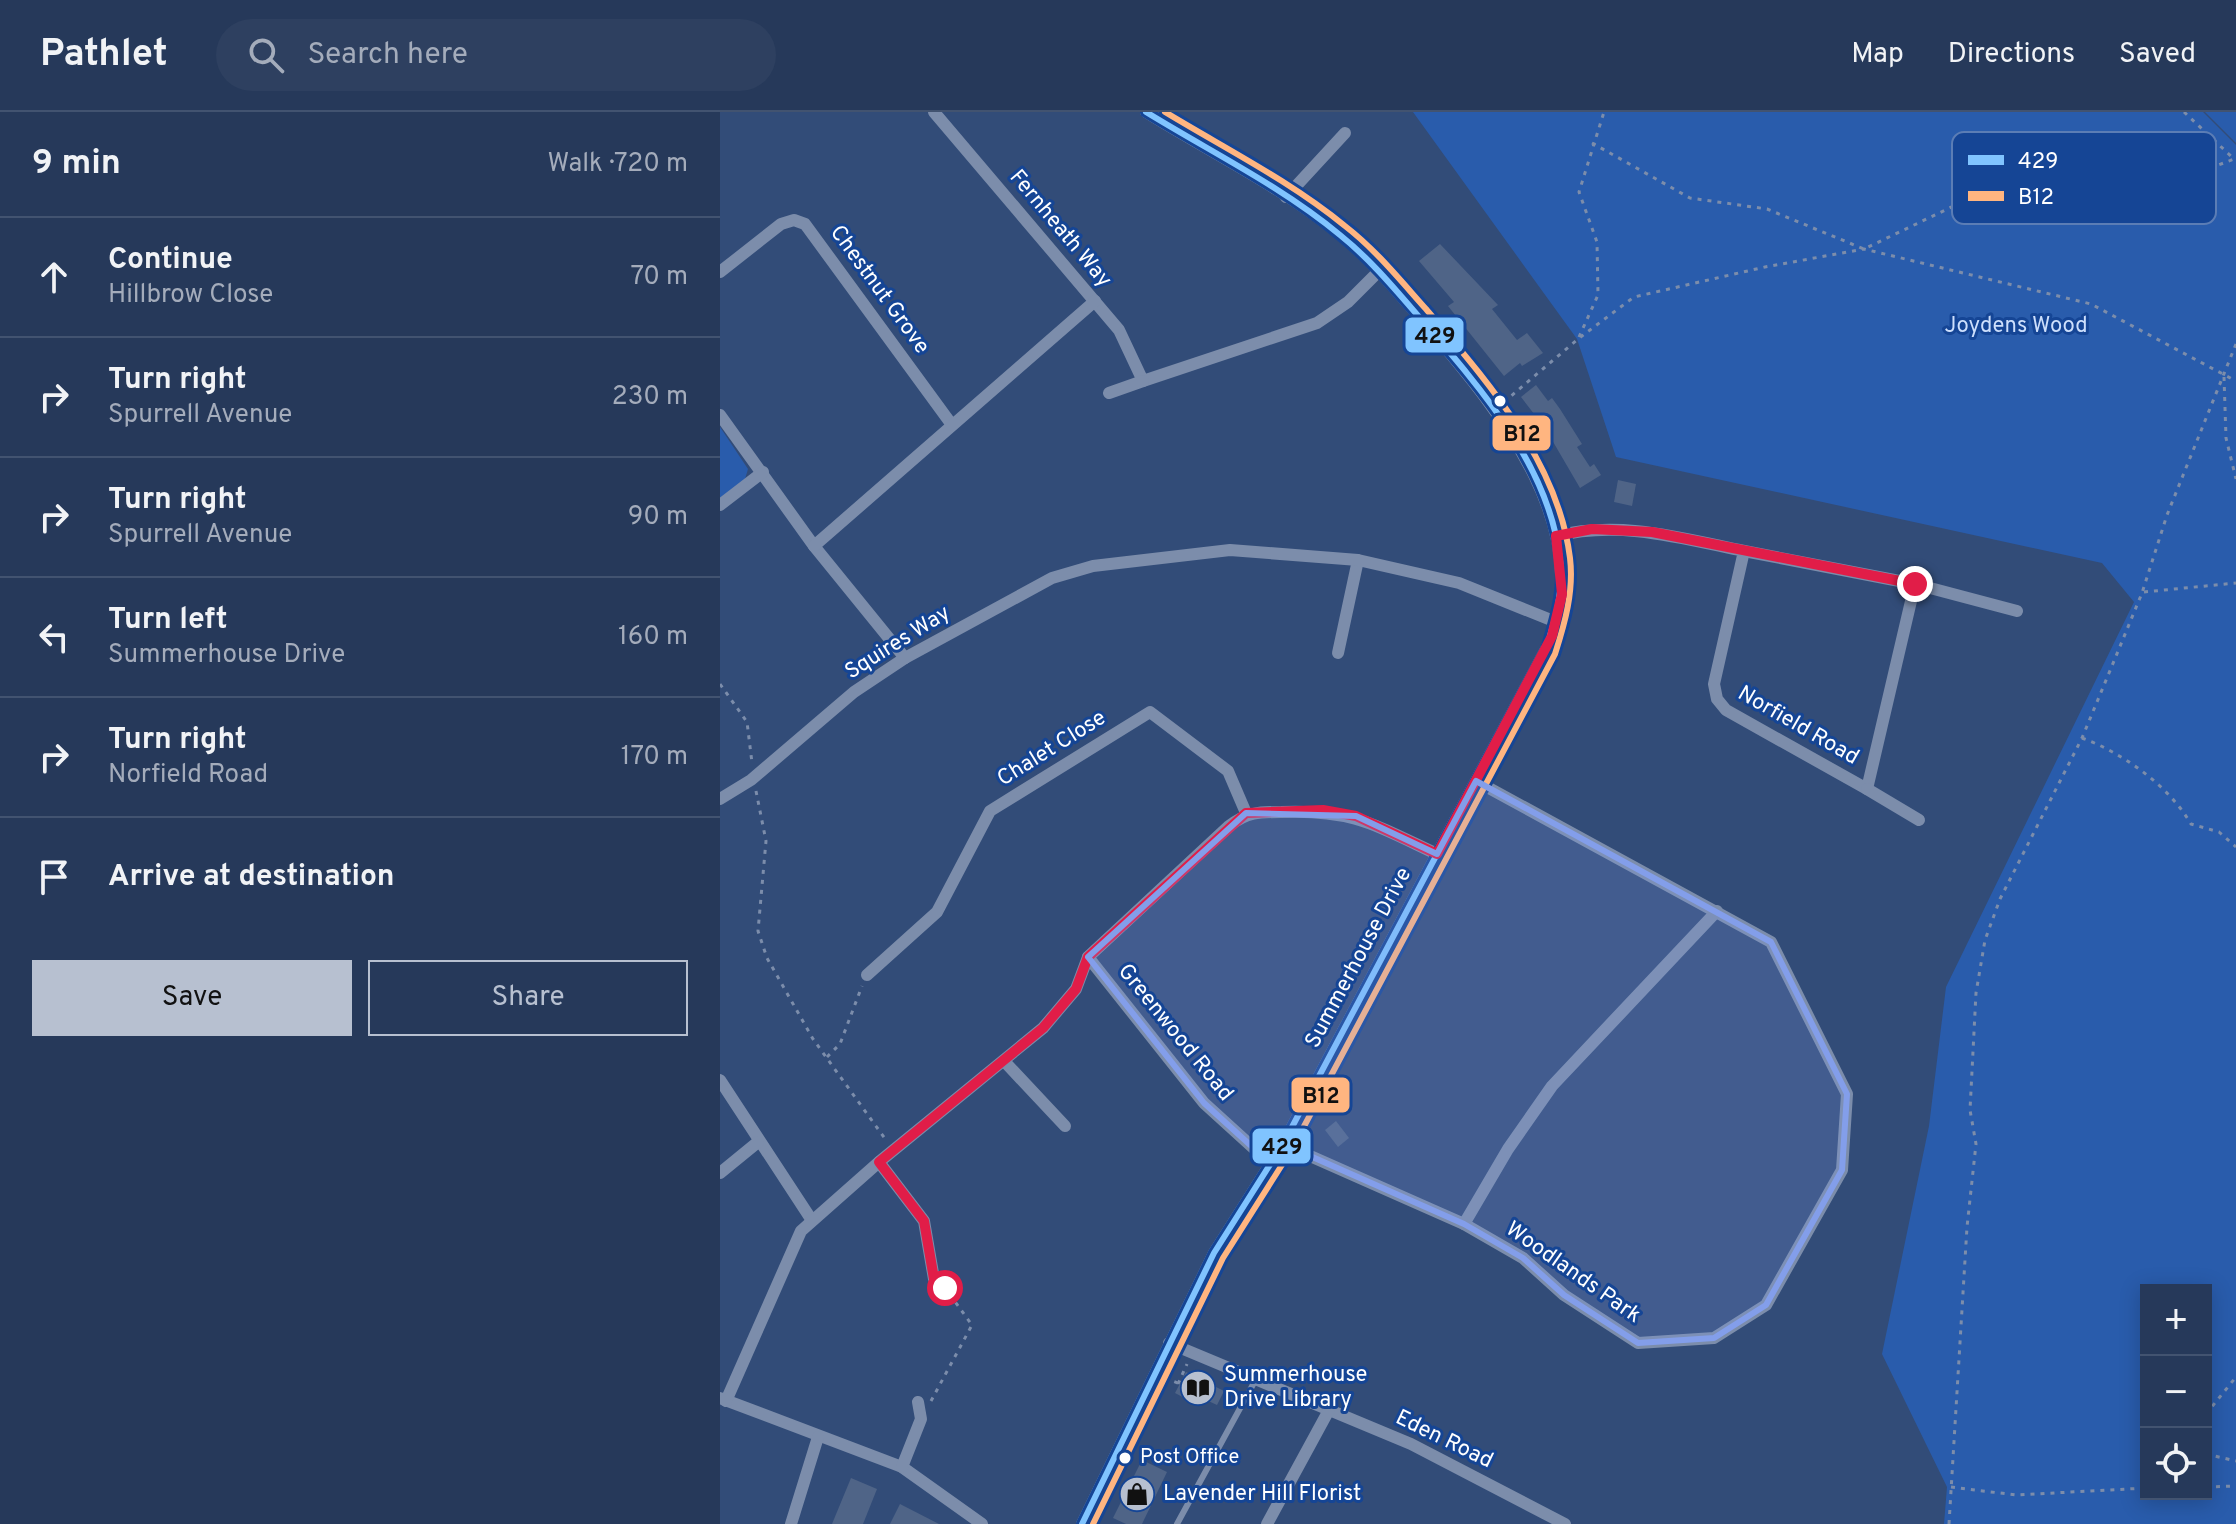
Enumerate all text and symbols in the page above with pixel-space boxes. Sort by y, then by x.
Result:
search box [216,19,776,91]
text: Pathlet [40,31,168,80]
icon: search [244,33,288,77]
text: Search here [308,37,468,74]
text: Map [1851,37,1904,73]
text: Directions [1948,37,2075,73]
text: Saved [2119,37,2196,73]
legend [1952,132,2216,224]
text: 9 min [32,143,121,186]
text: Walk · 720 m [547,148,688,181]
text: 429 [2018,149,2058,176]
street label: Fernheath Way [1003,165,1117,293]
text: B12 [2018,185,2054,212]
street label: Chestnut Grove [823,220,935,360]
text: Continue [108,242,233,279]
icon: ahead [32,255,76,299]
text: 70 m [630,261,688,294]
text: Hillbrow Close [108,279,273,312]
park label: Joydens Wood [1944,313,2088,340]
line badge: 429 [1404,316,1465,354]
text: 429 [1414,324,1456,351]
text: Turn right [108,362,246,399]
icon: right [32,375,76,419]
text: 230 m [612,381,688,414]
unlabelled marker [1492,393,1508,409]
text: Spurrell Avenue [108,399,292,432]
line badge: B12 [1491,414,1552,452]
text: B12 [1503,422,1541,449]
text: Turn right [108,482,246,519]
icon: right [32,495,76,539]
text: 90 m [628,501,688,534]
text: Spurrell Avenue [108,519,292,552]
route end [1897,566,1933,602]
street label: Squires Way [840,600,956,686]
text: Turn left [108,602,228,639]
icon: left [32,615,76,659]
text: 160 m [618,621,688,654]
text: Summerhouse Drive [108,639,345,672]
street label: Norfield Road [1733,680,1863,772]
street label: Chalet Close [993,705,1111,793]
text: Turn right [108,722,246,759]
icon: right [32,735,76,779]
text: 170 m [621,741,688,774]
text: Norfield Road [108,759,268,792]
icon: arrive [32,855,76,899]
text: Arrive at destination [108,859,394,896]
street label: Summerhouse Drive [1300,863,1418,1053]
street label: Greenwood Road [1111,959,1239,1107]
button: Save [32,960,352,1036]
button: Share [368,960,688,1036]
line badge: B12 [1290,1076,1351,1114]
text: B12 [1302,1084,1340,1111]
line badge: 429 [1251,1127,1312,1165]
text: 429 [1261,1135,1303,1162]
street label: Woodlands Park [1500,1216,1646,1330]
route start [927,1270,963,1306]
map controls [2140,1284,2212,1500]
button: + [2140,1284,2212,1356]
button: − [2140,1356,2212,1428]
place label: Summerhouse Drive Library [1224,1362,1367,1414]
library icon: Summerhouse Drive Library [1179,1369,1217,1407]
street label: Eden Road [1391,1405,1497,1475]
button: locate [2140,1428,2212,1500]
place label: Post Office [1140,1445,1239,1471]
marker: Post Office [1117,1450,1133,1466]
shop icon: Lavender Hill Florist [1118,1475,1156,1513]
place label: Lavender Hill Florist [1163,1481,1361,1508]

